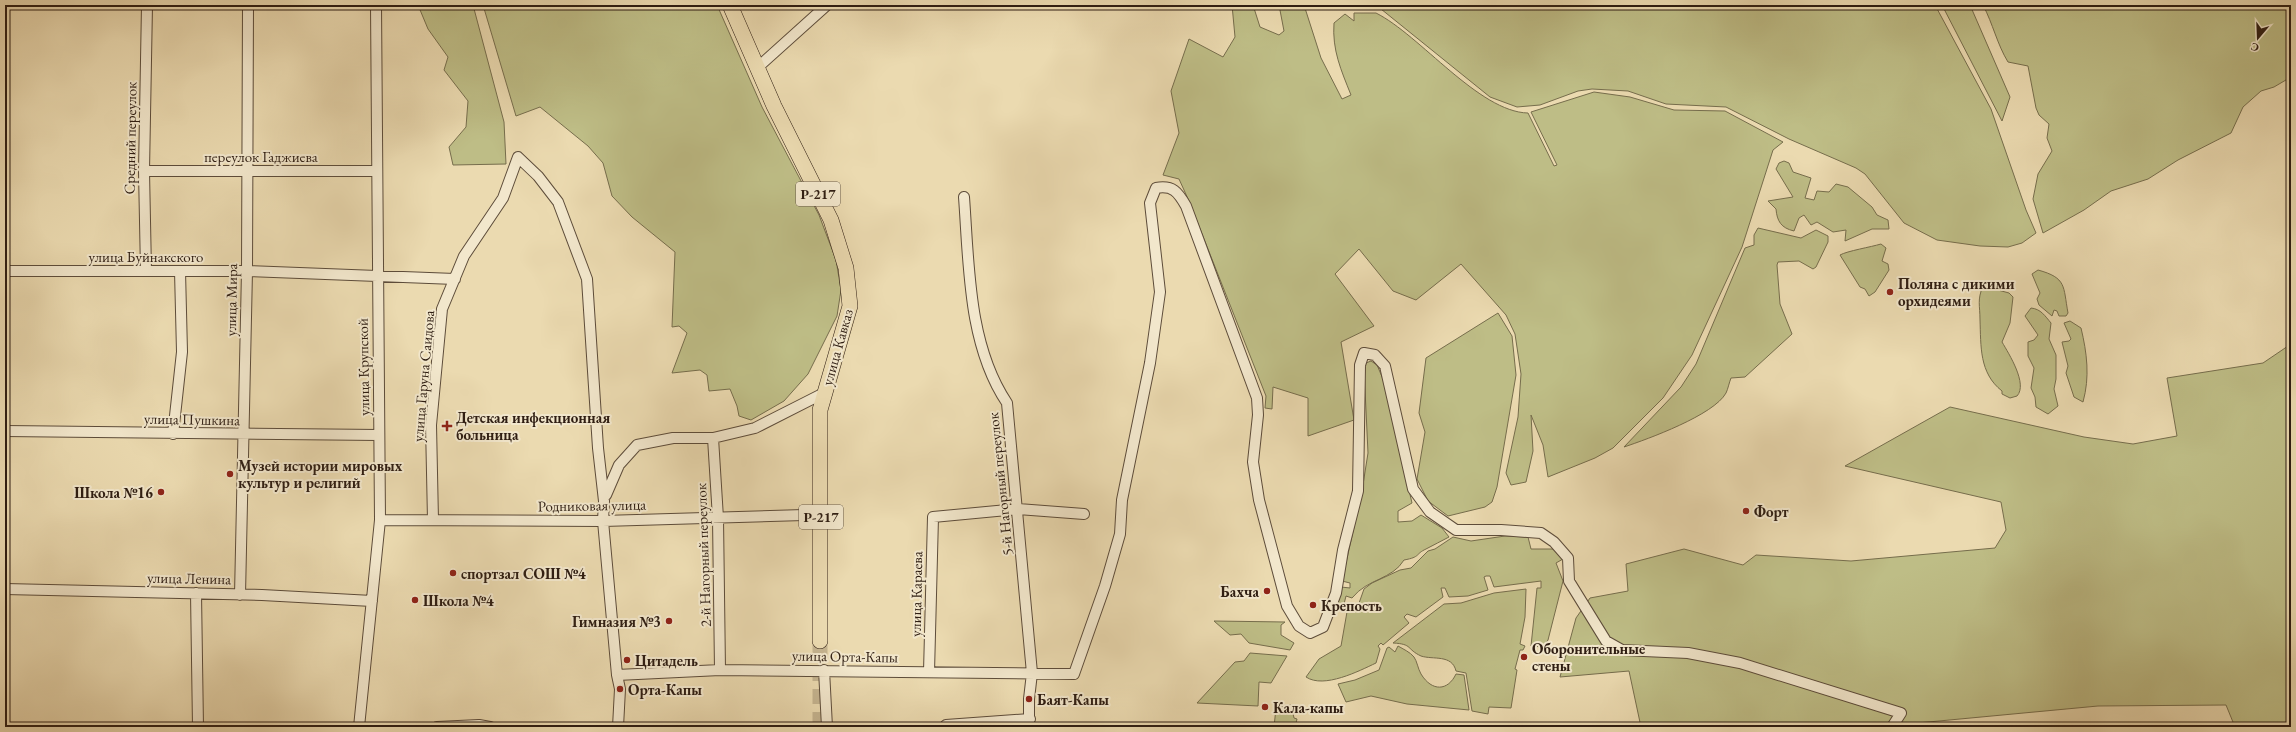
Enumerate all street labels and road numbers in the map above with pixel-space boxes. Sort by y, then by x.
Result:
street label: Средний переулок [120,81,140,195]
street label: переулок Гаджиева [204,147,318,166]
road number: Р-217 [796,182,840,206]
street label: улица Буйнакского [89,247,203,266]
street label: улица Мира [221,263,241,337]
street label: улица Кавказ [817,306,857,387]
street label: улица Гаруна Саидова [408,309,438,443]
street label: улица Крупской [353,318,373,416]
street label: улица Пушкина [144,409,240,429]
street label: 5-й Нагорный переулок [983,411,1017,557]
street label: 2-й Нагорный переулок [691,483,715,627]
street label: Родниковая улица [538,495,646,515]
road number: Р-217 [799,505,843,529]
street label: улица Караева [906,551,926,637]
street label: улица Ленина [147,568,231,588]
street label: улица Орта-Капы [792,646,898,666]

